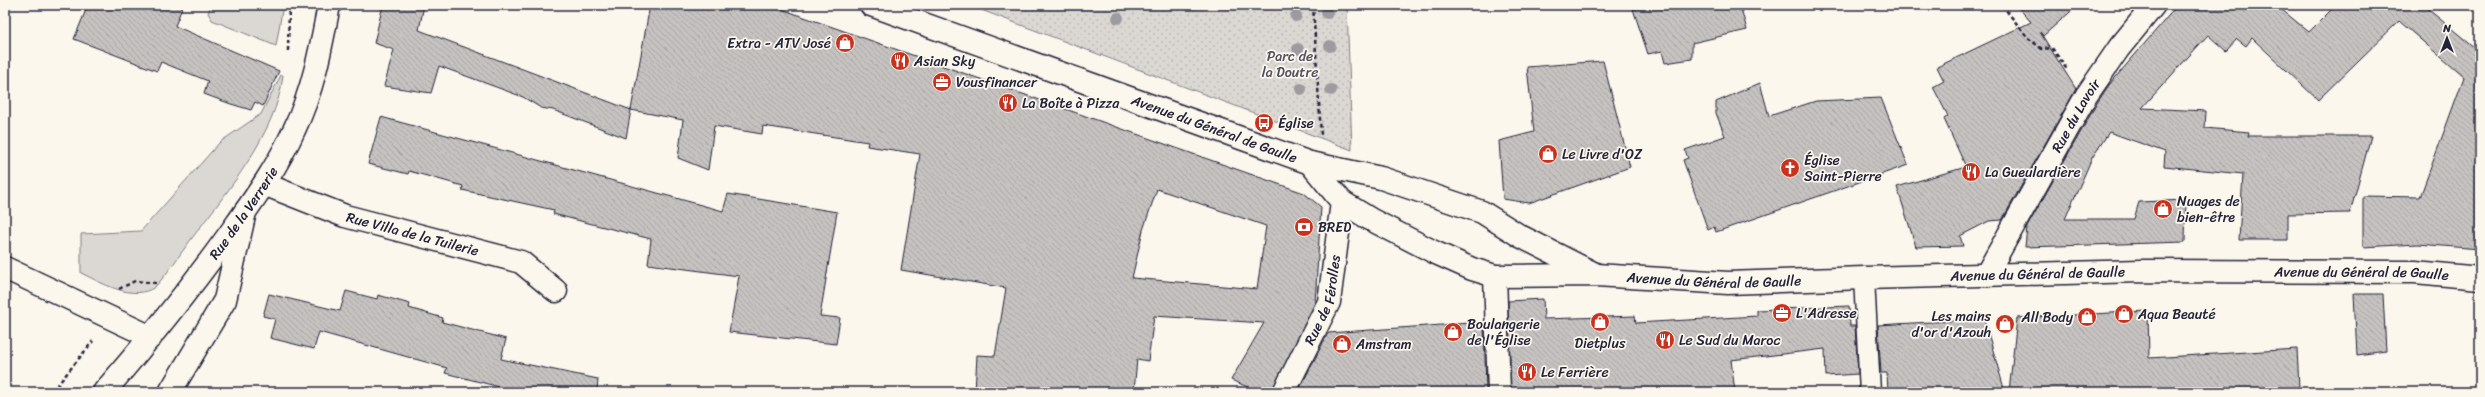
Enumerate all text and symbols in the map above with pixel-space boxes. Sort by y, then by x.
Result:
north arrow [2427,18,2467,58]
text: N [2442,19,2451,38]
place label: Extra - ATV José [727,31,831,56]
shop icon: Extra - ATV José [834,32,856,54]
park label: Parc de la Doutre [1262,44,1318,85]
place label: Asian Sky [913,49,976,74]
restaurant icon: Asian Sky [889,50,911,72]
place label: Vousfinancer [956,70,1038,95]
office icon: Vousfinancer [931,71,953,93]
street label: Rue du Lavoir [2045,72,2108,157]
street label: Avenue du Général de Gaulle [1127,87,1301,170]
place label: La Boîte à Pizza [1022,91,1120,116]
restaurant icon: La Boîte à Pizza [997,92,1019,114]
place label: Église [1278,111,1314,136]
bus stop icon: Église [1253,112,1275,134]
place label: Le Livre d'OZ [1562,142,1643,167]
shop icon: Le Livre d'OZ [1537,143,1559,165]
place label: Église Saint-Pierre [1804,148,1882,189]
church icon: Église Saint-Pierre [1779,157,1801,179]
place label: La Gueulardière [1985,160,2081,185]
restaurant icon: La Gueulardière [1960,161,1982,183]
street label: Rue de la Verrerie [203,162,285,265]
place label: Nuages de bien-être [2177,189,2240,230]
shop icon: Nuages de bien-être [2152,198,2174,220]
street label: Rue Villa de la Tuilerie [343,205,482,263]
place label: BRED [1318,215,1352,240]
bank icon: BRED [1293,216,1315,238]
street label: Rue de Férolles [1297,253,1348,350]
street label: Avenue du Général de Gaulle [1949,259,2125,289]
street label: Avenue du Général de Gaulle [2273,259,2450,288]
street label: Avenue du Général de Gaulle [1625,265,1802,296]
place label: L'Adresse [1796,301,1857,326]
office icon: L'Adresse [1771,302,1793,324]
place label: Aqua Beauté [2137,302,2216,327]
shop icon: Aqua Beauté [2113,303,2135,325]
place label: Les mains d'or d'Azouh [1911,304,1992,345]
place label: All Body [2021,305,2074,330]
shop icon: All Body [2076,306,2098,328]
shop icon: Dietplus [1589,311,1611,333]
place label: Boulangerie de l'Église [1467,312,1540,353]
shop icon: Les mains d'or d'Azouh [1994,313,2016,335]
shop icon: Boulangerie de l'Église [1442,321,1464,343]
place label: Le Sud du Maroc [1679,328,1780,353]
restaurant icon: Le Sud du Maroc [1654,329,1676,351]
place label: Dietplus [1575,331,1626,356]
place label: Amstram [1355,332,1412,357]
shop icon: Amstram [1331,333,1353,355]
place label: Le Ferrière [1541,360,1609,385]
restaurant icon: Le Ferrière [1516,361,1538,383]

